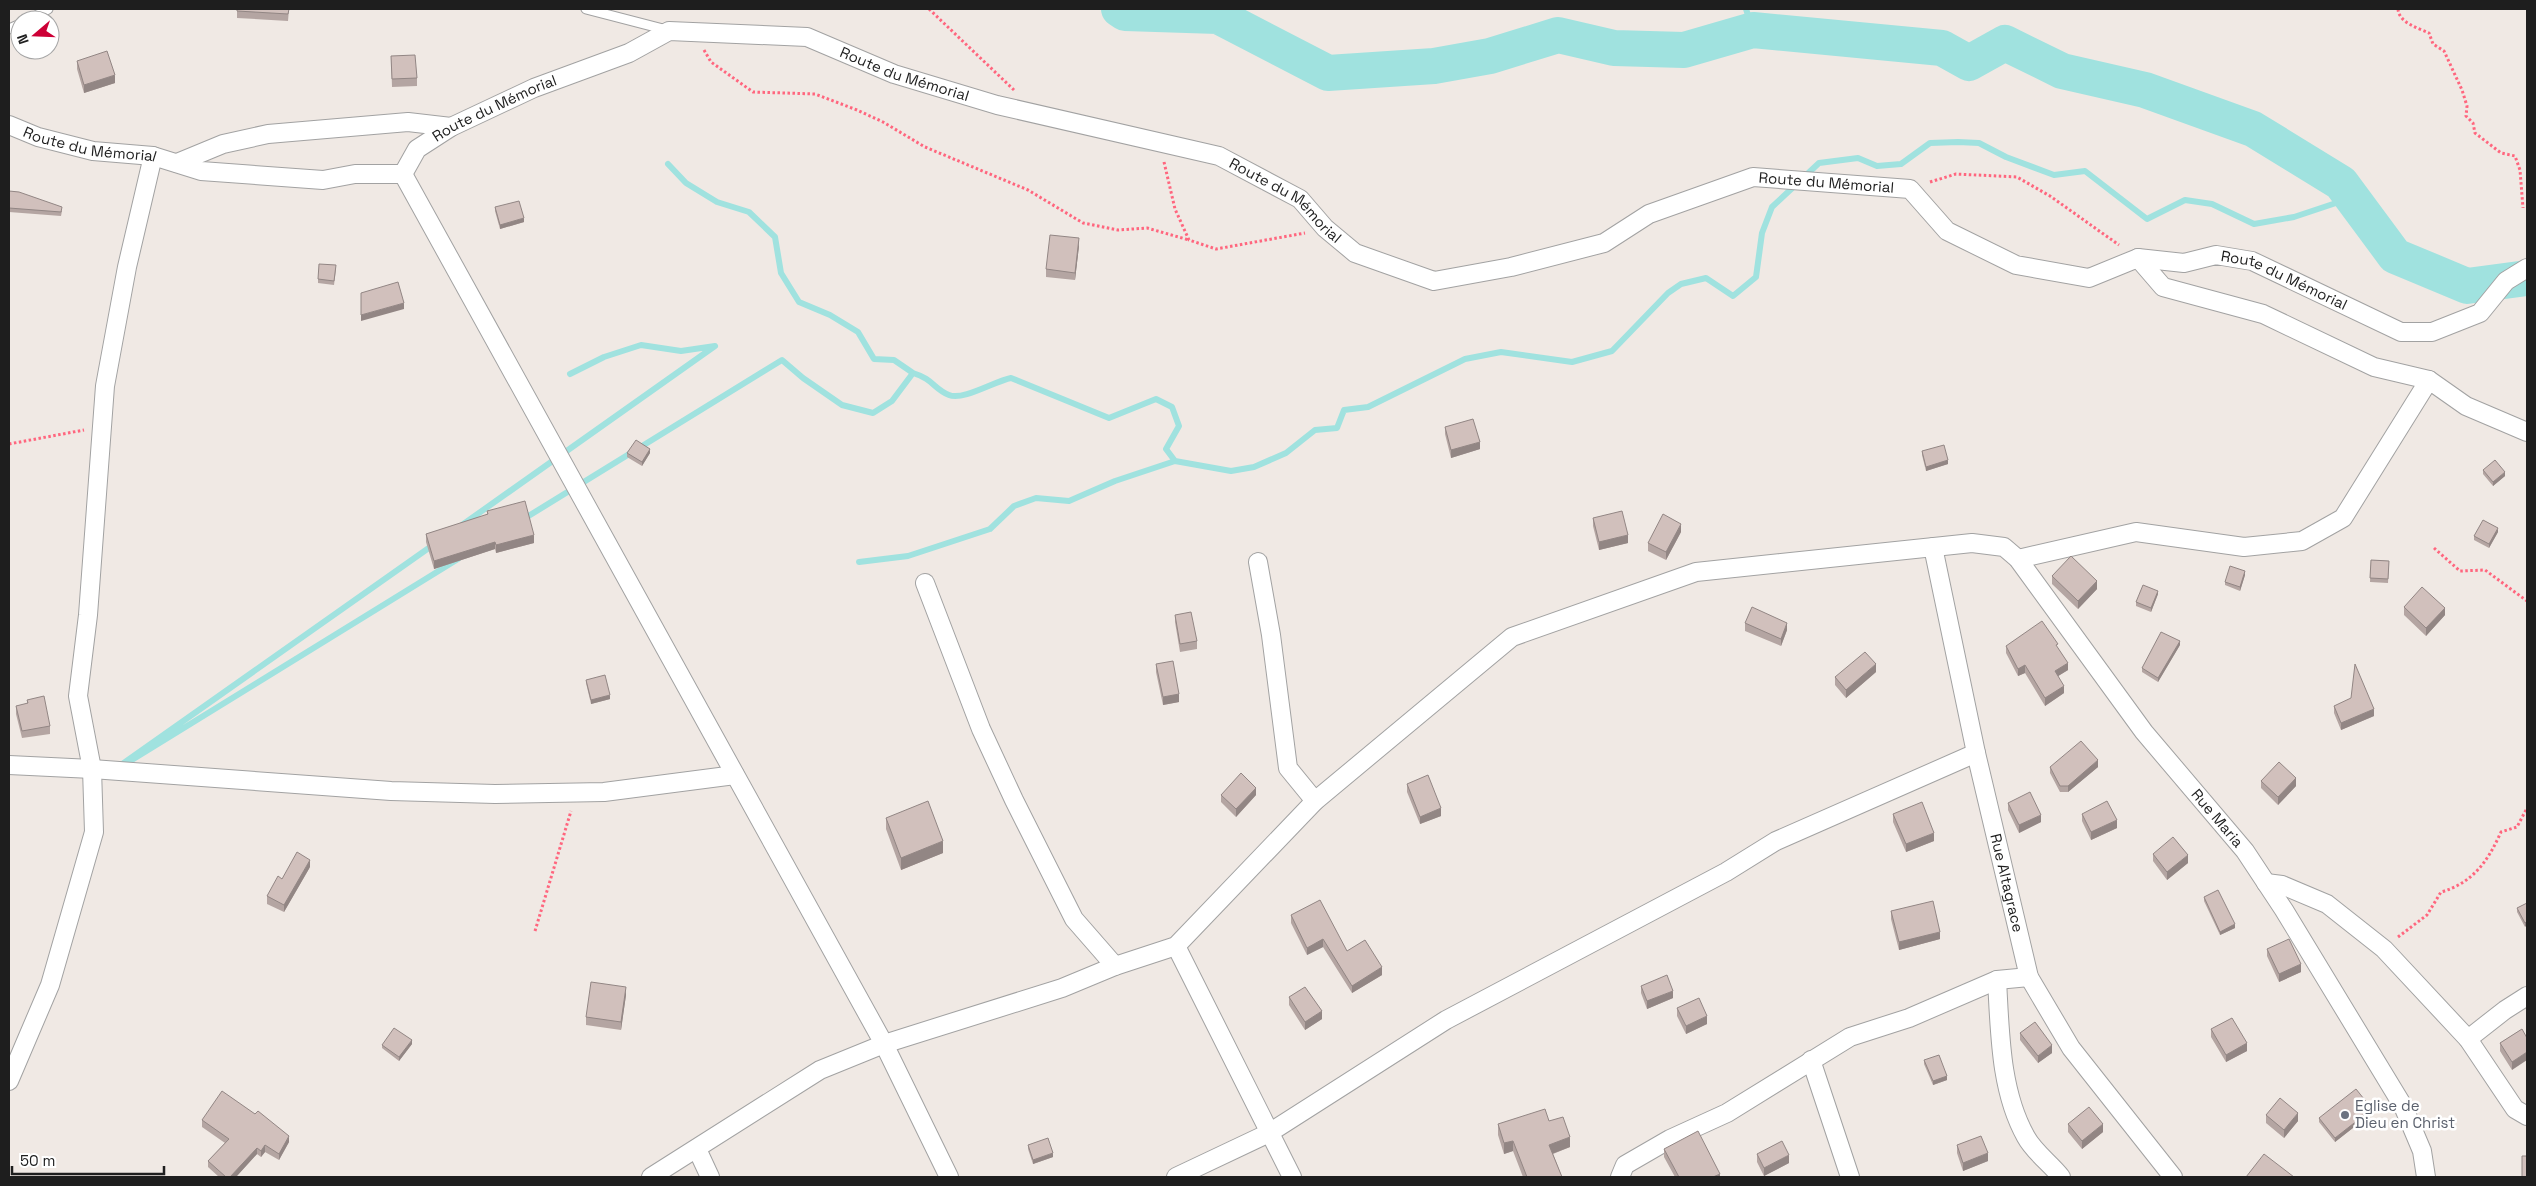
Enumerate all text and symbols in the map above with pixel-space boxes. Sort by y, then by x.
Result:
north arrow [10,10,60,60]
text: N [13,32,33,47]
street label: Route du Mémorial [837,42,972,105]
street label: Route du Mémorial [428,70,559,146]
street label: Route du Mémorial [20,122,159,166]
street label: Route du Mémorial [1226,153,1346,247]
street label: Route du Mémorial [1758,167,1895,197]
street label: Route du Mémorial [2219,246,2350,314]
street label: Rue Maria [2187,785,2248,851]
street label: Rue Altagrace [1986,832,2028,934]
place label: Eglise de Dieu en Christ [2355,1096,2455,1132]
marker: Eglise de Dieu en Christ [2339,1109,2351,1121]
scale bar [12,1144,165,1176]
text: 50 m [20,1151,55,1170]

